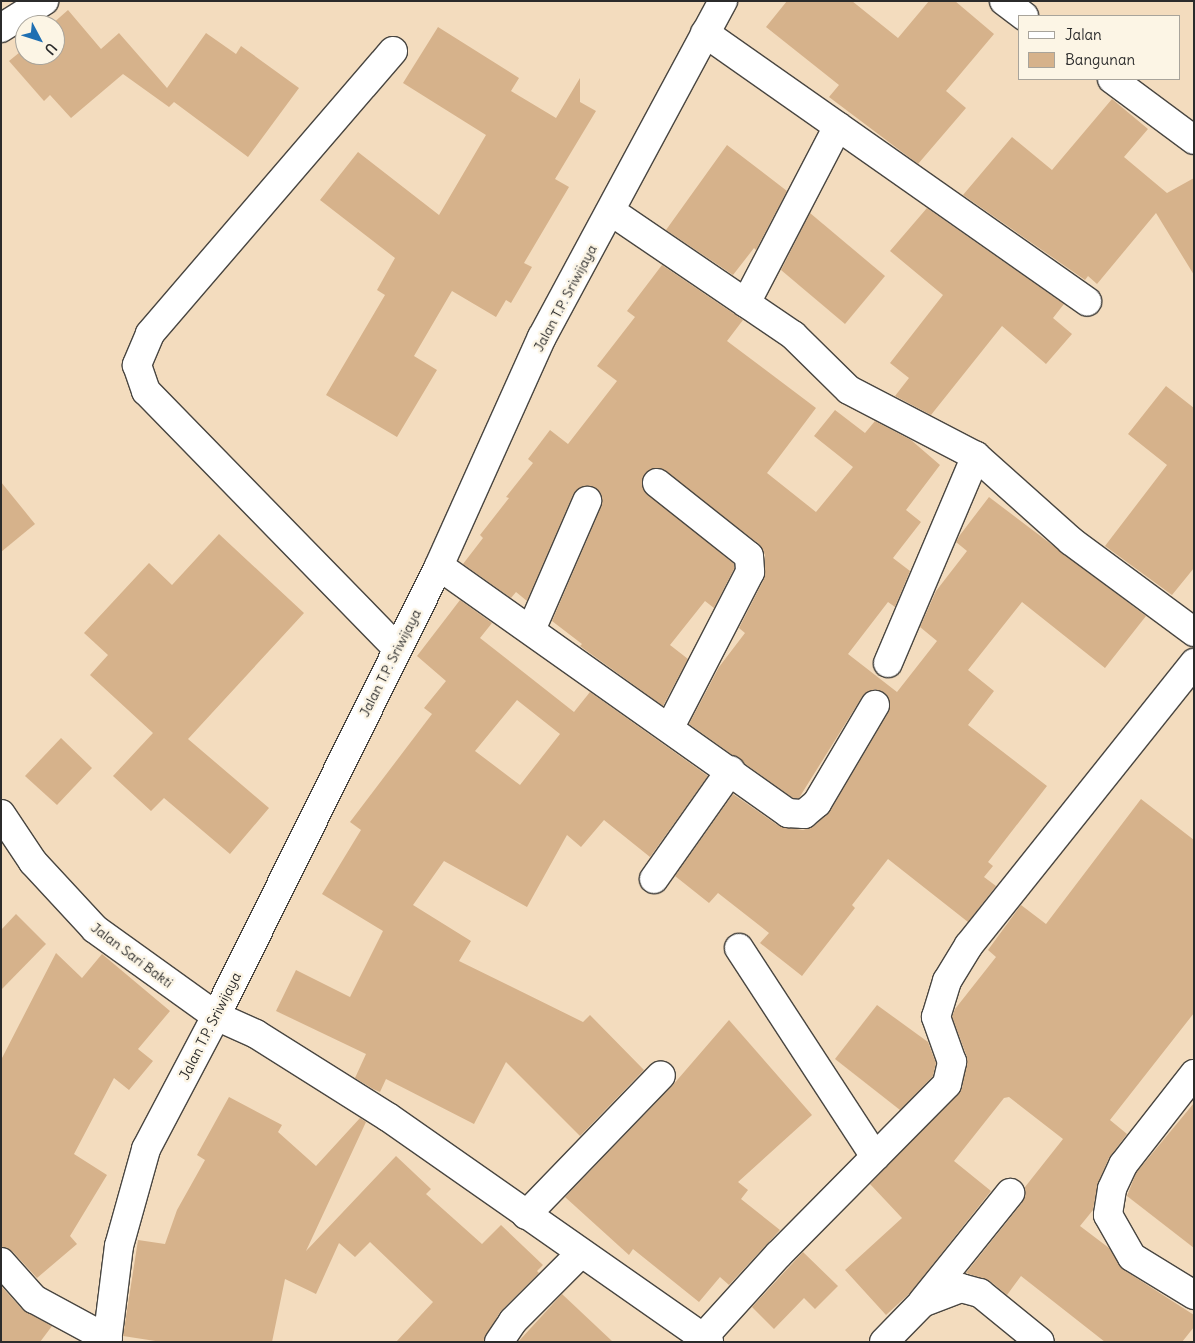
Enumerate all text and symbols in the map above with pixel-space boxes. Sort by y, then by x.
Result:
north arrow [15,15,65,65]
legend [1018,15,1180,80]
text: Jalan [1065,25,1102,44]
text: U [41,40,61,58]
text: Bangunan [1065,50,1135,69]
street label: Jalan T.P. Sriwijaya [530,242,600,354]
street label: Jalan T.P. Sriwijaya [356,606,424,720]
street label: Jalan Sari Bakti [88,919,176,991]
street label: Jalan T.P. Sriwijaya [176,969,244,1083]

